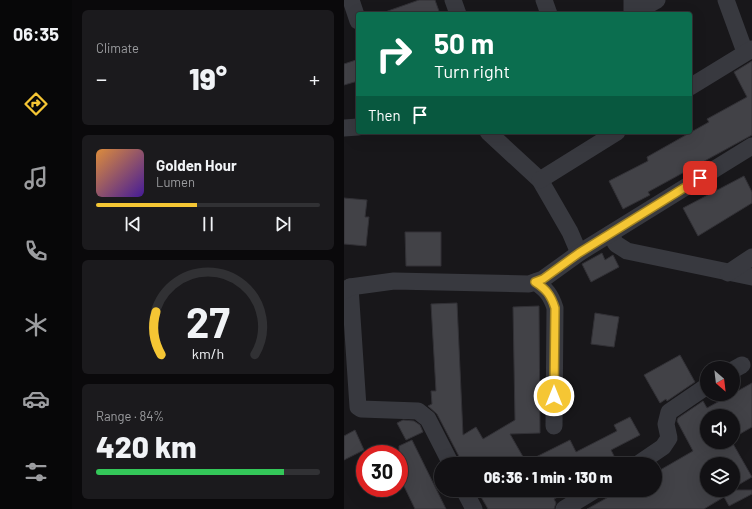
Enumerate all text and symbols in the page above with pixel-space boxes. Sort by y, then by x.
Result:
text: 06:35 [13,23,59,45]
text: 50 m [434,26,494,60]
icon: right [368,28,420,80]
text: Climate [96,40,139,56]
text: 19° [189,60,227,96]
text: Turn right [434,60,510,82]
text: − [96,65,107,91]
text: + [309,65,320,91]
icon: directions [22,90,50,118]
icon: arrive [409,104,431,126]
text: Then [368,106,401,124]
text: Golden Hour [156,156,237,174]
pin [683,161,717,195]
icon: music [22,164,50,192]
icon: arrive [689,167,711,189]
text: Lumen [156,174,195,190]
icon: previous [122,213,144,235]
icon: pause [197,213,219,235]
icon: next [272,213,294,235]
icon: phone [22,237,50,265]
text: 27 [186,296,230,346]
icon: climate [22,311,50,339]
text: km/h [192,344,224,361]
north arrow [700,361,740,401]
map controls [700,361,740,497]
position arrow [533,375,575,417]
icon: car [22,385,50,413]
text: Range · 84% [96,408,164,424]
button: sound [700,409,740,449]
text: 420 km [96,428,196,464]
speed limit sign: 30 [356,445,408,497]
button: layers [700,457,740,497]
icon: filters [22,458,50,486]
text: 06:36 · 1 min · 130 m [484,468,612,486]

